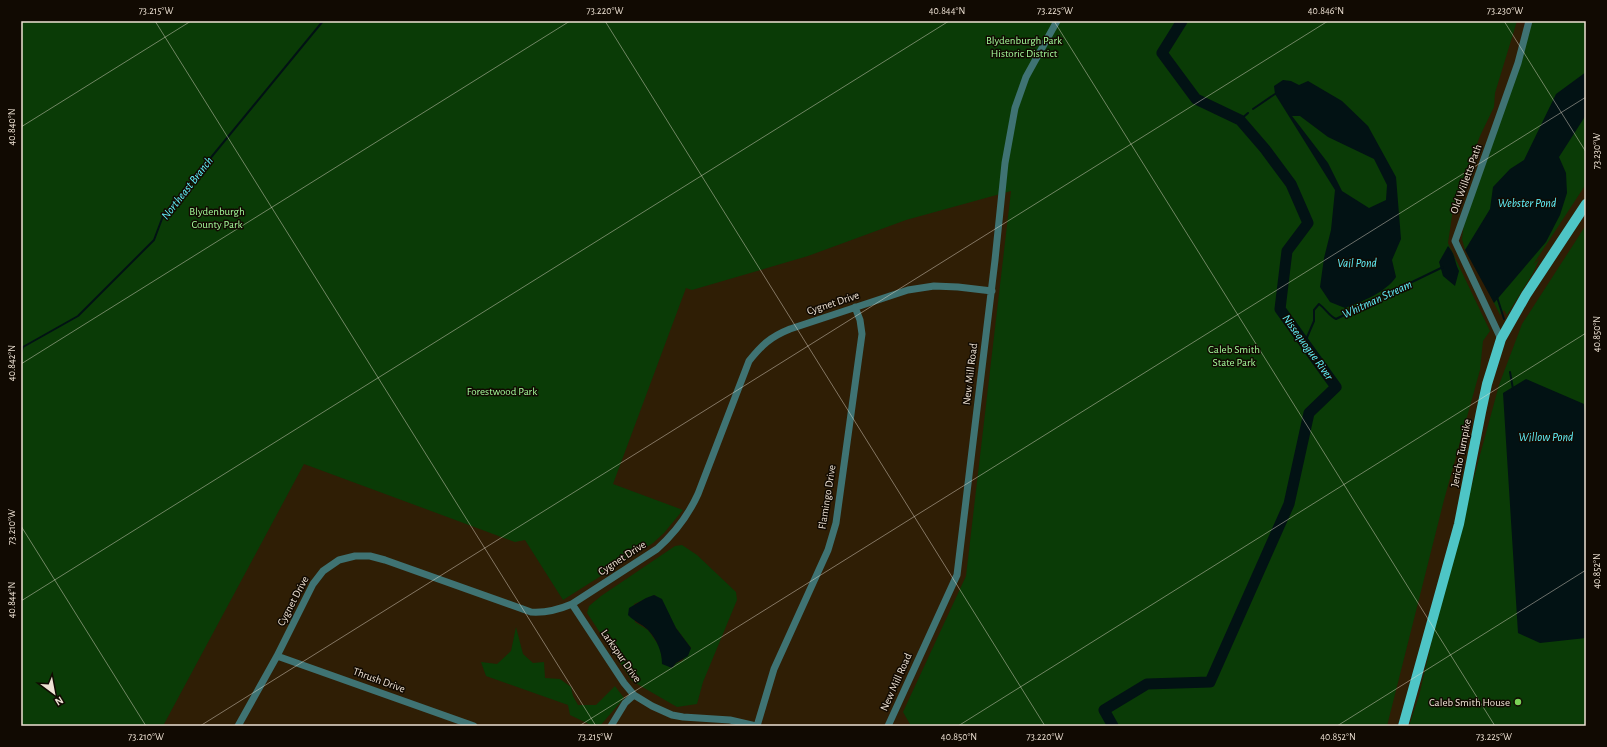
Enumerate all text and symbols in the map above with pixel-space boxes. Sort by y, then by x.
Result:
text: 73.215°W [139,6,173,16]
text: 73.220°W [587,6,624,16]
text: 40.844°N [929,6,965,16]
text: 73.225°W [1037,6,1073,16]
text: 40.846°N [1308,6,1344,16]
text: 73.230°W [1487,6,1523,16]
park label: Blydenburgh Park Historic District [986,35,1062,59]
text: 40.840°N [7,109,17,145]
text: 73.230°W [1592,133,1602,169]
street label: Old Willetts Path [1448,143,1484,215]
water label: Northeast Branch [159,154,215,222]
water label: Webster Pond [1498,197,1557,209]
park label: Blydenburgh County Park [189,206,245,230]
water label: Vail Pond [1337,257,1378,269]
water label: Whitman Stream [1340,278,1414,320]
street label: Cygnet Drive [805,289,861,317]
water label: Nissequogue River [1279,312,1336,383]
text: 40.850°N [1592,316,1602,352]
street label: New Mill Road [961,342,979,405]
park label: Caleb Smith State Park [1208,344,1260,368]
text: 40.842°N [7,345,17,381]
park label: Forestwood Park [467,386,537,397]
street label: Jericho Turnpike [1449,418,1473,488]
water label: Willow Pond [1519,431,1574,443]
street label: Flamingo Drive [816,464,838,530]
text: 73.210°W [7,509,17,545]
street label: Cygnet Drive [596,539,648,577]
text: 40.852°N [1592,553,1602,589]
street label: Cygnet Drive [275,574,311,628]
text: 40.844°N [7,582,17,618]
street label: Larkspur Drive [599,628,643,684]
street label: New Mill Road [878,651,914,713]
street label: Thrush Drive [351,666,407,694]
north arrow [34,673,74,713]
text: N [53,694,65,708]
place label: Caleb Smith House [1429,697,1510,708]
marker: Caleb Smith House [1513,697,1523,707]
text: 73.210°W [128,732,164,742]
text: 73.215°W [578,732,612,742]
text: 40.850°N [941,732,977,742]
text: 73.220°W [1027,732,1064,742]
text: 40.852°N [1320,732,1356,742]
text: 73.225°W [1476,732,1512,742]

